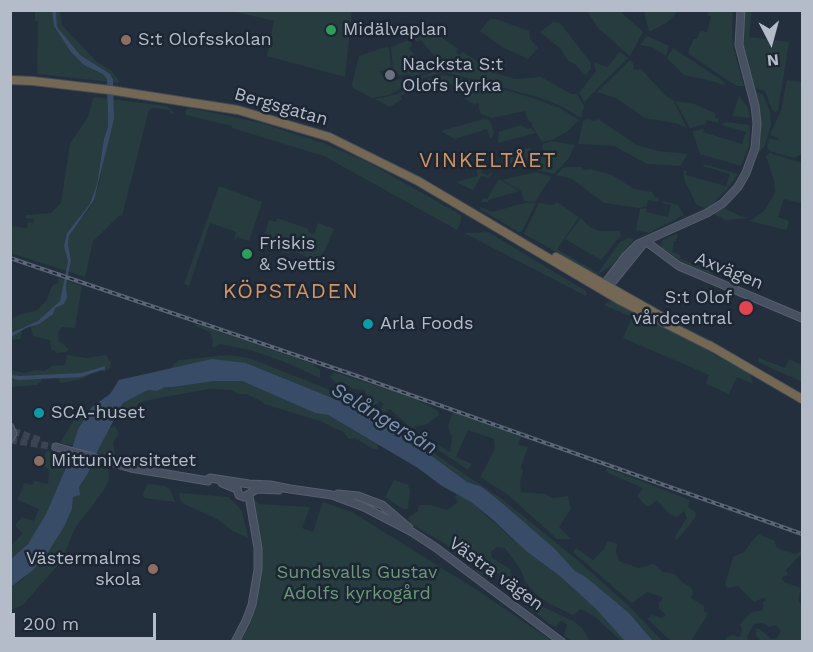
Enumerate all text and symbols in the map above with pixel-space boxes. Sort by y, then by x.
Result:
north arrow [741,12,801,72]
place label: Midälvaplan [343,19,447,41]
marker: Midälvaplan [324,23,338,37]
place label: S:t Olofsskolan [138,29,272,51]
marker: S:t Olofsskolan [119,33,133,47]
text: N [766,50,780,70]
place label: Nacksta S:t Olofs kyrka [402,54,503,97]
marker: Nacksta S:t Olofs kyrka [383,68,397,82]
street label: Bergsgatan [232,83,330,131]
district label: VINKELTÅET [419,148,557,174]
place label: Friskis & Svettis [259,233,335,276]
marker: Friskis & Svettis [240,247,254,261]
street label: Axvägen [692,248,766,294]
district label: KÖPSTADEN [223,279,359,305]
place label: S:t Olof vårdcentral [633,287,732,330]
marker: S:t Olof vårdcentral [737,299,755,317]
place label: Arla Foods [380,313,473,335]
marker: Arla Foods [361,317,375,331]
water label: Selångersån [326,378,442,460]
place label: SCA-huset [51,402,145,424]
marker: SCA-huset [32,406,46,420]
place label: Mittuniversitetet [51,450,196,472]
marker: Mittuniversitetet [32,454,46,468]
street label: Västra vägen [444,532,548,616]
place label: Västermalms skola [26,548,141,590]
marker: Västermalms skola [146,562,160,576]
park label: Sundsvalls Gustav Adolfs kyrkogård [277,562,437,604]
scale bar [15,601,159,639]
text: 200 m [23,613,79,634]

